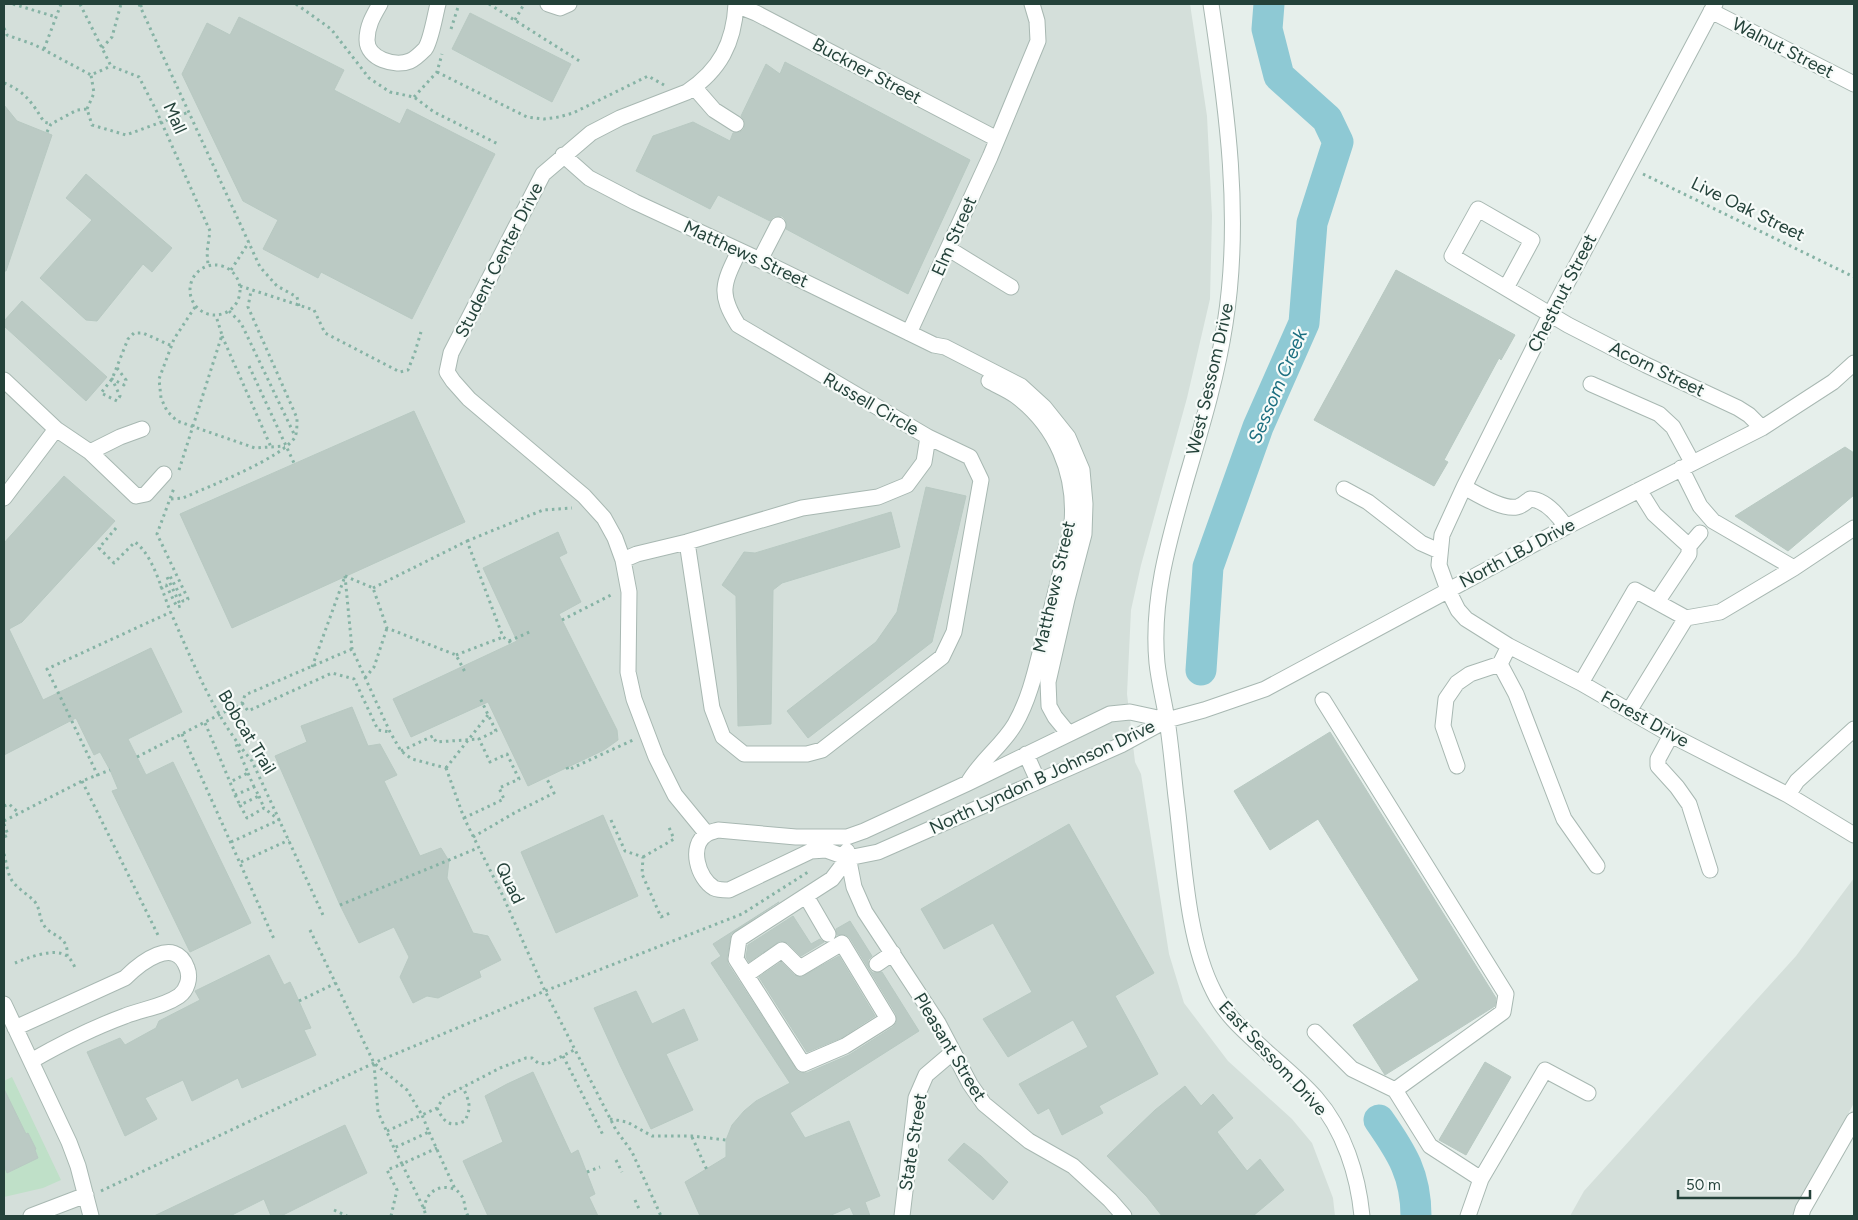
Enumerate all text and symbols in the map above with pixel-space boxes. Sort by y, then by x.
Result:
street label: Walnut Street [1728,13,1838,83]
street label: Buckner Street [809,33,925,109]
street label: Mall [158,99,192,137]
street label: Live Oak Street [1688,172,1809,246]
street label: Student Center Drive [450,179,548,341]
street label: Elm Street [927,193,981,279]
street label: Matthews Street [680,216,812,293]
street label: Chestnut Street [1523,230,1601,356]
street label: West Sessom Drive [1182,301,1238,457]
water label: Sessom Creek [1243,325,1312,447]
street label: Acorn Street [1606,336,1708,402]
street label: Russell Circle [819,368,923,440]
street label: North LBJ Drive [1456,513,1579,593]
street label: Matthews Street [1028,519,1080,655]
street label: Bobcat Trail [213,686,281,778]
street label: Forest Drive [1597,686,1693,752]
street label: North Lyndon B Johnson Drive [926,715,1158,839]
street label: Quad [491,858,529,908]
street label: Pleasant Street [909,989,991,1105]
street label: East Sessom Drive [1214,996,1332,1120]
street label: State Street [894,1091,932,1192]
scale bar [1678,1168,1810,1200]
text: 50 m [1686,1176,1721,1194]

